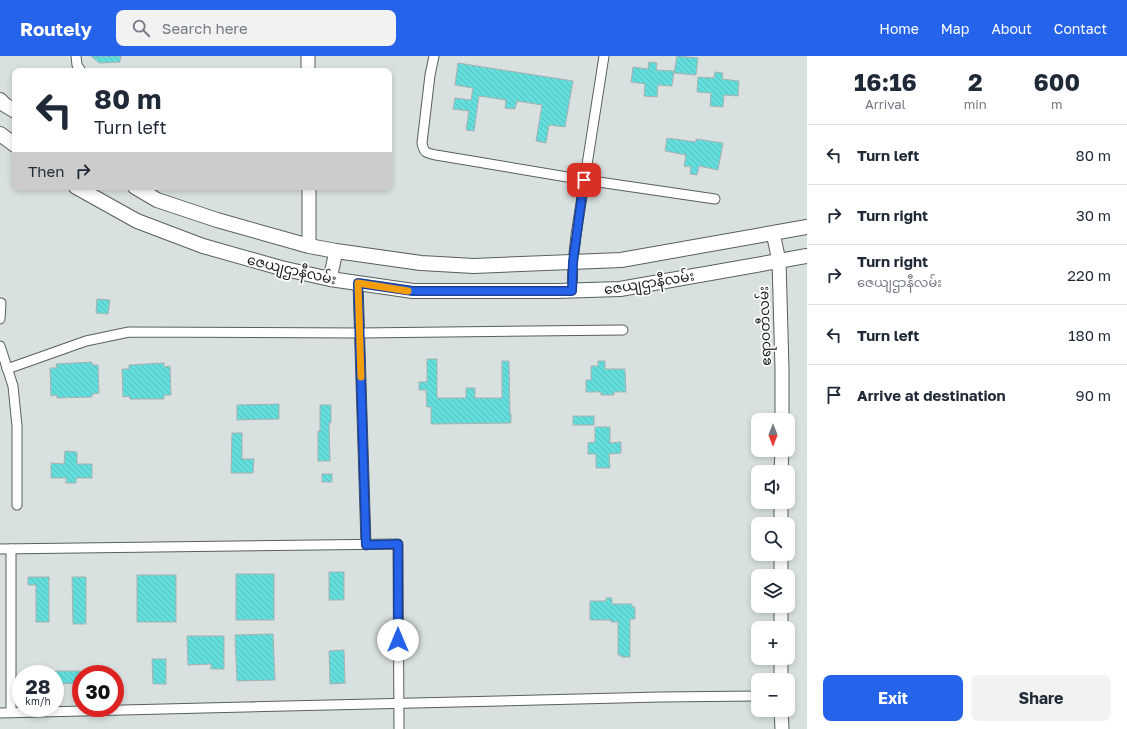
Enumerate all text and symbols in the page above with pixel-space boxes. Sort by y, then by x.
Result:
search box [116,10,396,46]
text: Routely [20,17,92,40]
icon: search [130,17,152,39]
text: Search here [162,19,248,37]
text: Home [879,20,919,37]
text: Map [941,20,969,37]
text: About [991,20,1032,37]
text: Contact [1054,20,1107,37]
text: 16:16 [854,67,917,96]
text: 2 [968,67,983,96]
text: 600 [1034,67,1080,96]
text: 80 m [94,82,162,115]
icon: left [28,84,80,136]
text: Arrival [865,96,906,112]
text: min [964,96,987,112]
text: m [1051,96,1063,112]
text: Turn left [94,116,167,138]
icon: left [823,144,845,166]
text: Turn left [857,146,919,164]
text: 80 m [1076,146,1111,164]
icon: right [72,160,94,182]
text: Then [28,162,64,180]
pin [567,163,601,197]
icon: arrive [573,169,595,191]
icon: right [823,204,845,226]
text: Turn right [857,206,928,224]
text: 30 m [1076,206,1111,224]
street label: ဇေယျဌာနီလမ်း [245,249,339,291]
text: Turn right [857,252,928,270]
icon: right [823,264,845,286]
street label: ဇေယျဌာနီလမ်း [602,265,696,301]
text: 220 m [1067,266,1111,284]
text: ဇေယျဌာနီလမ်း [857,274,942,290]
street label: ဧရာဝတီလမ်း [753,286,778,366]
icon: left [823,324,845,346]
text: Turn left [857,326,919,344]
text: 180 m [1068,326,1111,344]
icon: arrive [823,384,845,406]
text: Arrive at destination [857,386,1006,404]
text: 90 m [1076,386,1111,404]
north arrow [751,413,795,457]
map controls [751,413,795,717]
button: sound [751,465,795,509]
button: search [751,517,795,561]
button: layers [751,569,795,613]
position arrow [377,619,419,661]
button: + [751,621,795,665]
speed limit sign: 30 [72,665,124,717]
button: − [751,673,795,717]
text: 28 [25,674,50,698]
button: Exit [823,675,963,721]
button: Share [971,675,1111,721]
text: km/h [25,695,51,707]

